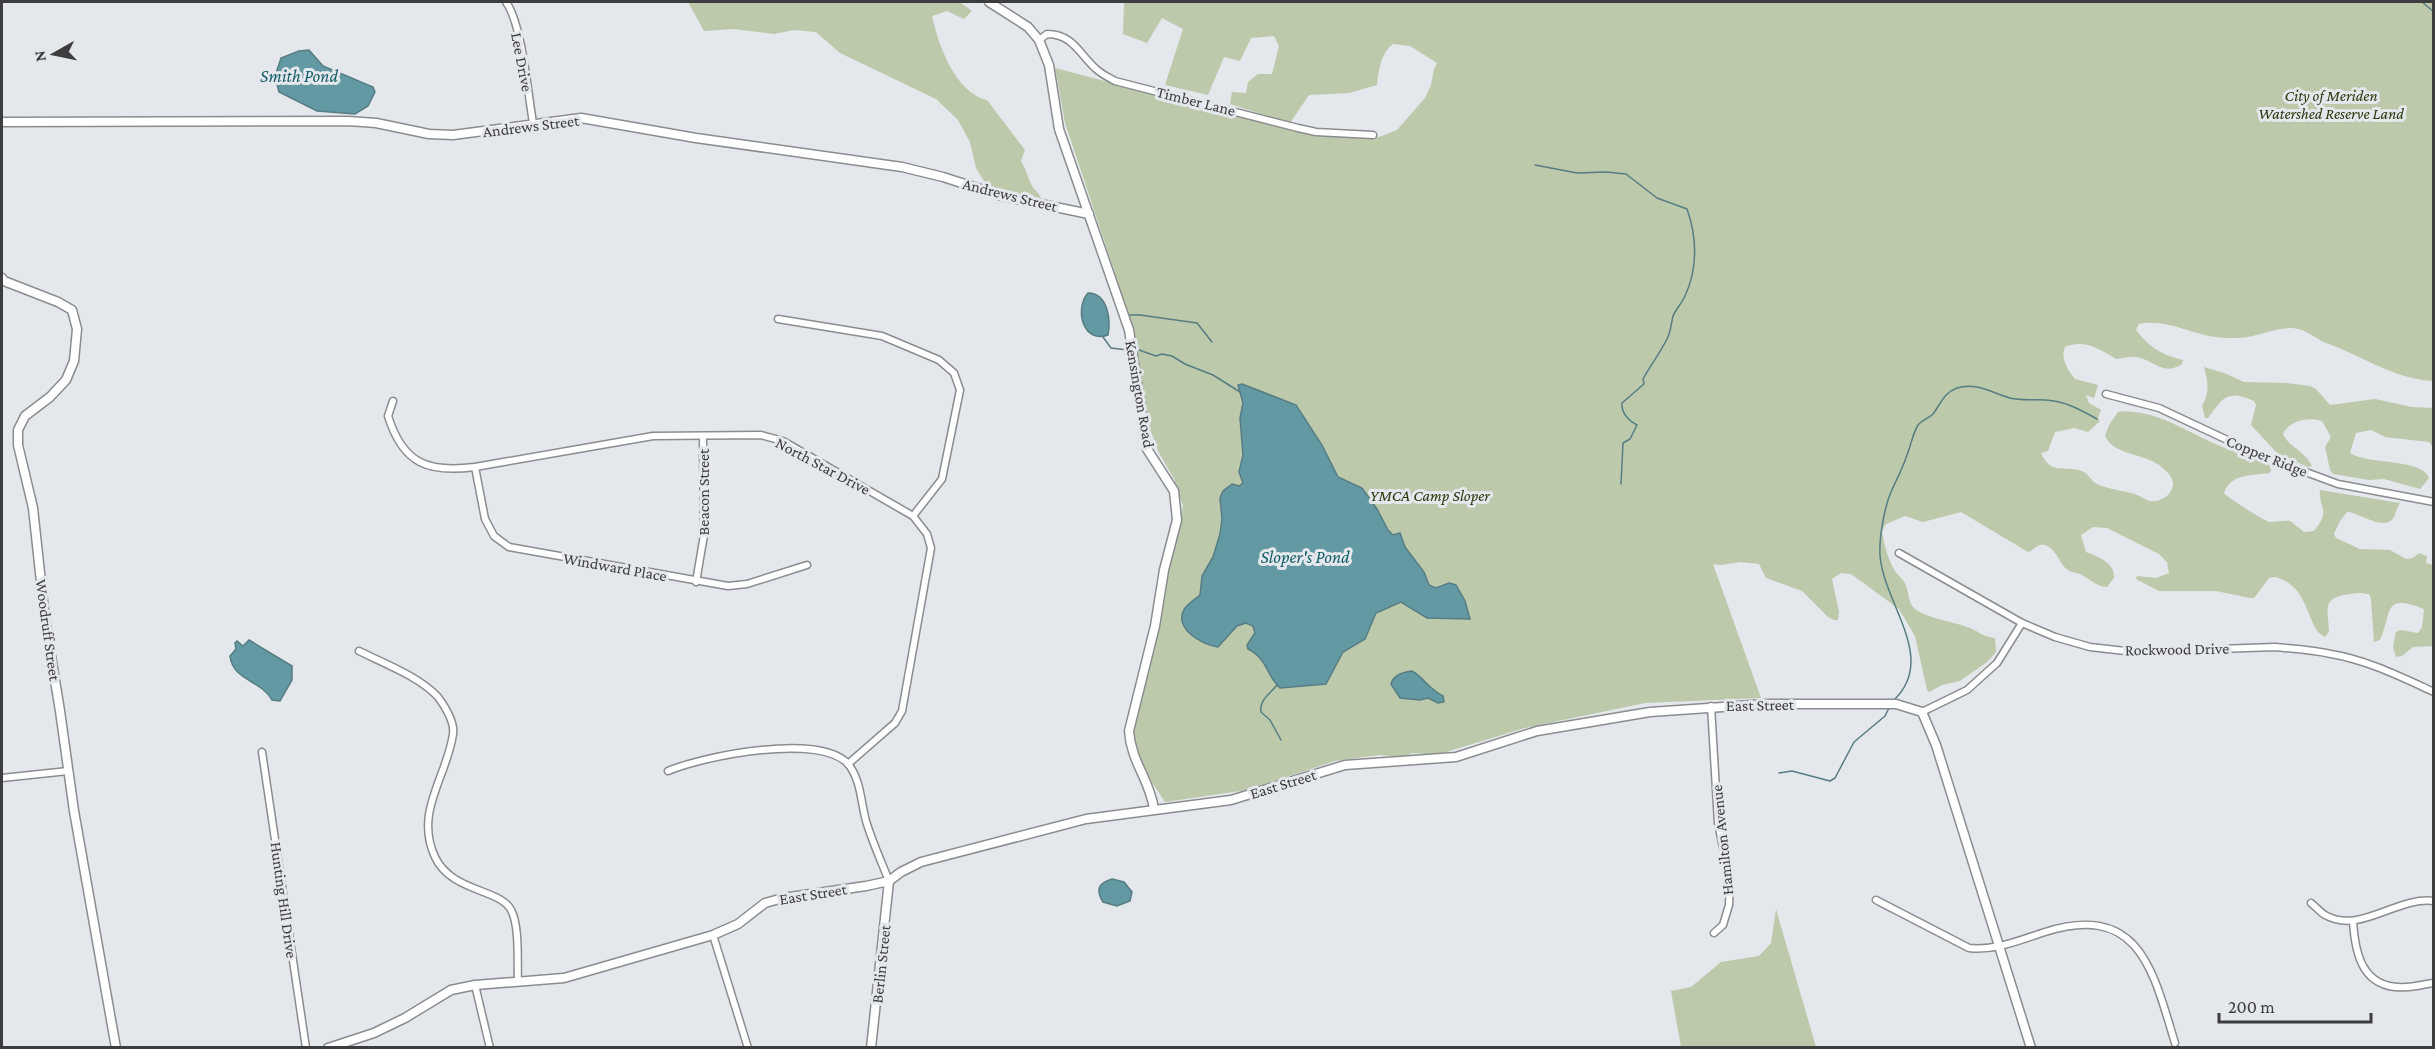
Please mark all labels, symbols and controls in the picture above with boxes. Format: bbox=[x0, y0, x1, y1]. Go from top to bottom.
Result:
north arrow bbox=[24, 24, 84, 84]
street label: Lee Drive bbox=[508, 31, 536, 93]
text: N bbox=[30, 49, 49, 63]
water label: Smith Pond bbox=[260, 66, 338, 86]
street label: Timber Lane bbox=[1155, 83, 1237, 119]
park label: City of Meriden Watershed Reserve Land bbox=[2258, 87, 2404, 122]
street label: Andrews Street bbox=[482, 112, 581, 140]
street label: Andrews Street bbox=[961, 175, 1060, 215]
street label: Kensington Road bbox=[1121, 339, 1158, 450]
street label: Copper Ridge bbox=[2224, 432, 2310, 481]
street label: North Star Drive bbox=[773, 434, 873, 498]
street label: Beacon Street bbox=[695, 448, 712, 535]
park label: YMCA Camp Sloper bbox=[1370, 487, 1490, 505]
water label: Sloper's Pond bbox=[1260, 547, 1350, 567]
street label: Windward Place bbox=[562, 550, 668, 584]
street label: Woodruff Street bbox=[32, 578, 64, 683]
street label: Rockwood Drive bbox=[2125, 640, 2229, 658]
street label: East Street bbox=[1726, 696, 1795, 714]
street label: East Street bbox=[1248, 766, 1319, 802]
street label: Hamilton Avenue bbox=[1708, 784, 1736, 896]
street label: Hunting Hill Drive bbox=[266, 841, 301, 959]
street label: East Street bbox=[778, 880, 849, 908]
street label: Berlin Street bbox=[868, 923, 894, 1004]
scale bar bbox=[2219, 986, 2370, 1024]
text: 200 m bbox=[2228, 997, 2275, 1017]

